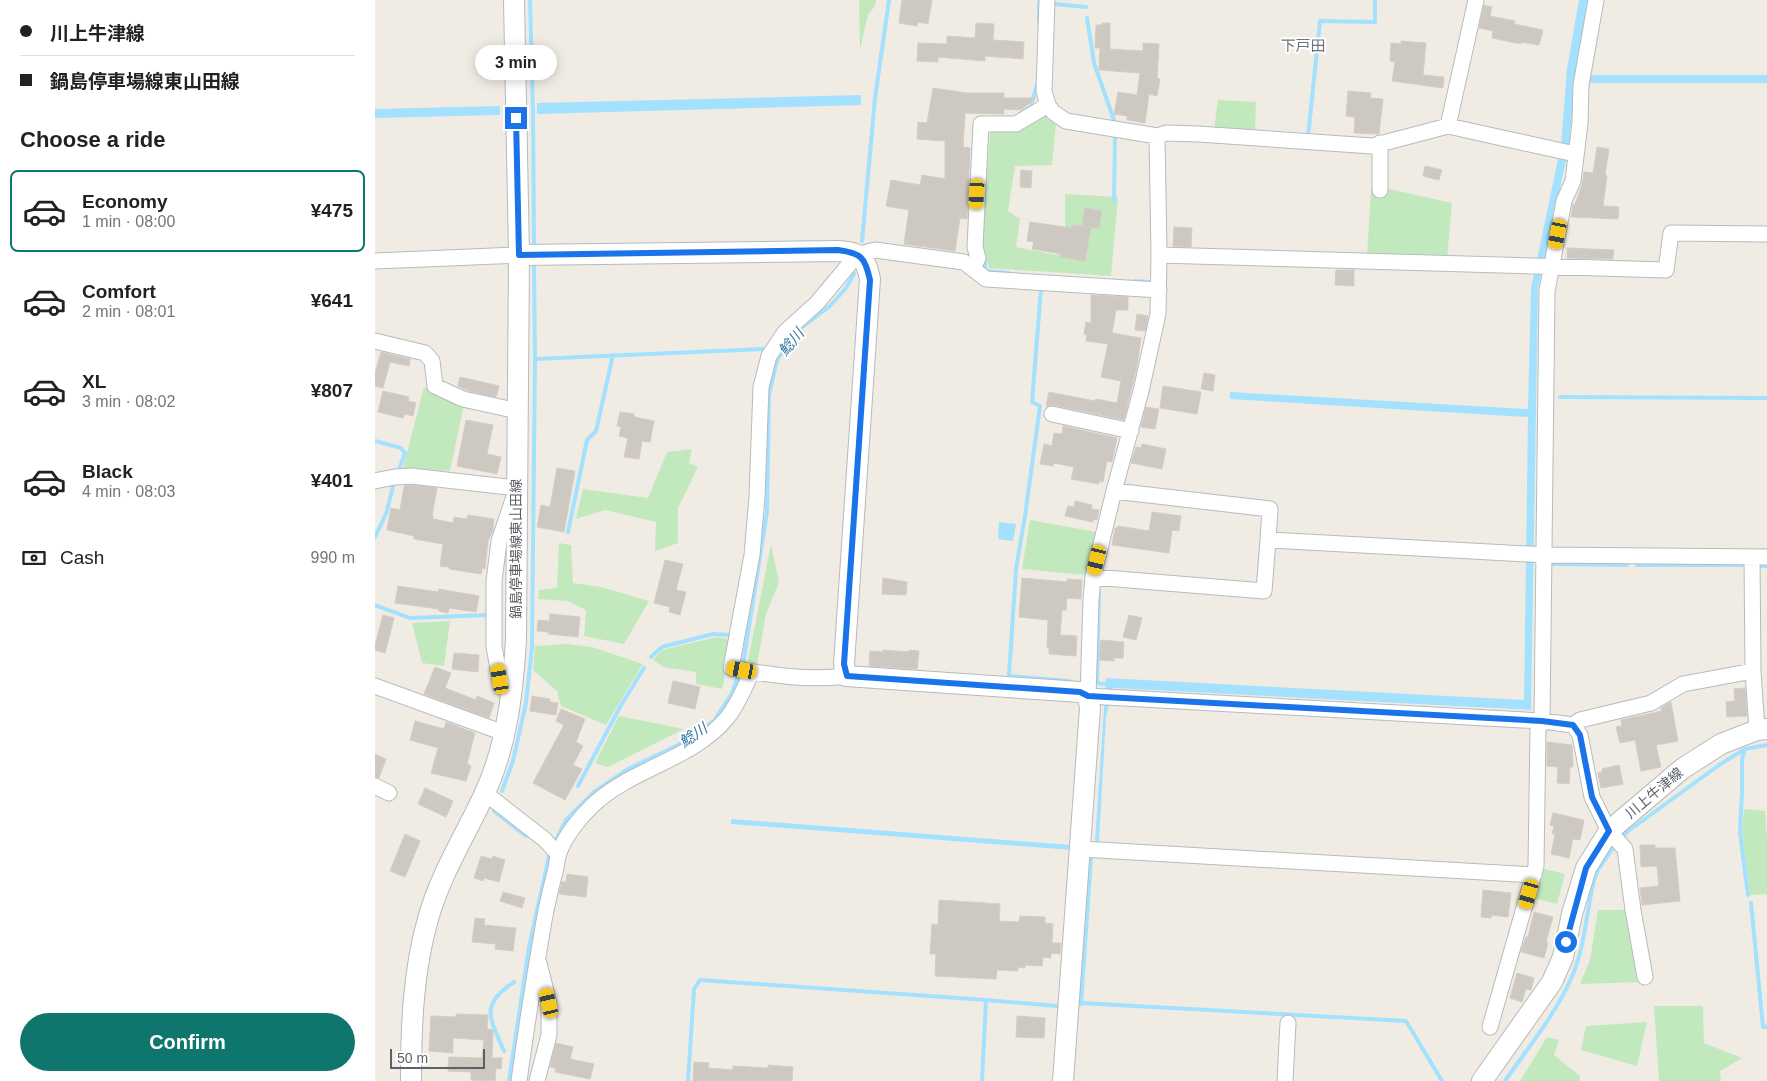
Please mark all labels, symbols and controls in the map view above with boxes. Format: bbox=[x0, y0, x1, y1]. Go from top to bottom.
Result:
text: 川上牛津線 bbox=[50, 23, 145, 44]
district label: 下戸田 bbox=[1280, 37, 1326, 54]
callout: 3 min bbox=[475, 46, 557, 80]
text: 3 min bbox=[495, 54, 537, 71]
text: 鍋島停車場線東山田線 bbox=[50, 71, 240, 92]
route end bbox=[505, 107, 527, 129]
text: Choose a ride bbox=[20, 127, 165, 152]
car bbox=[968, 179, 985, 209]
icon: car bbox=[22, 189, 67, 234]
text: Economy bbox=[82, 191, 168, 212]
text: ¥475 bbox=[311, 200, 353, 221]
text: 1 min · 08:00 bbox=[82, 213, 175, 230]
car bbox=[1547, 218, 1568, 250]
icon: car bbox=[22, 279, 67, 324]
text: Comfort bbox=[82, 281, 156, 302]
text: ¥641 bbox=[311, 290, 353, 311]
text: 2 min · 08:01 bbox=[82, 303, 175, 320]
water label: 鯰川 bbox=[775, 323, 808, 359]
icon: car bbox=[22, 369, 67, 414]
text: XL bbox=[82, 371, 106, 392]
text: ¥807 bbox=[311, 380, 353, 401]
text: 3 min · 08:02 bbox=[82, 393, 175, 410]
icon: car bbox=[22, 459, 67, 504]
text: Black bbox=[82, 461, 133, 482]
text: ¥401 bbox=[311, 470, 353, 491]
street label: 鍋島停車場線東山田線 bbox=[508, 479, 524, 619]
text: 4 min · 08:03 bbox=[82, 483, 175, 500]
icon: cash bbox=[20, 544, 48, 572]
car bbox=[1086, 544, 1107, 576]
text: Cash bbox=[60, 547, 104, 568]
text: 990 m bbox=[311, 549, 355, 566]
car bbox=[725, 660, 758, 680]
car bbox=[490, 663, 509, 695]
water label: 鯰川 bbox=[676, 718, 712, 750]
street label: 川上牛津線 bbox=[1622, 764, 1686, 822]
car bbox=[1517, 878, 1540, 910]
route start bbox=[1555, 931, 1577, 953]
car bbox=[538, 987, 559, 1019]
button: Confirm bbox=[20, 1013, 355, 1071]
scale bar bbox=[390, 1046, 485, 1069]
text: 50 m bbox=[397, 1050, 428, 1066]

